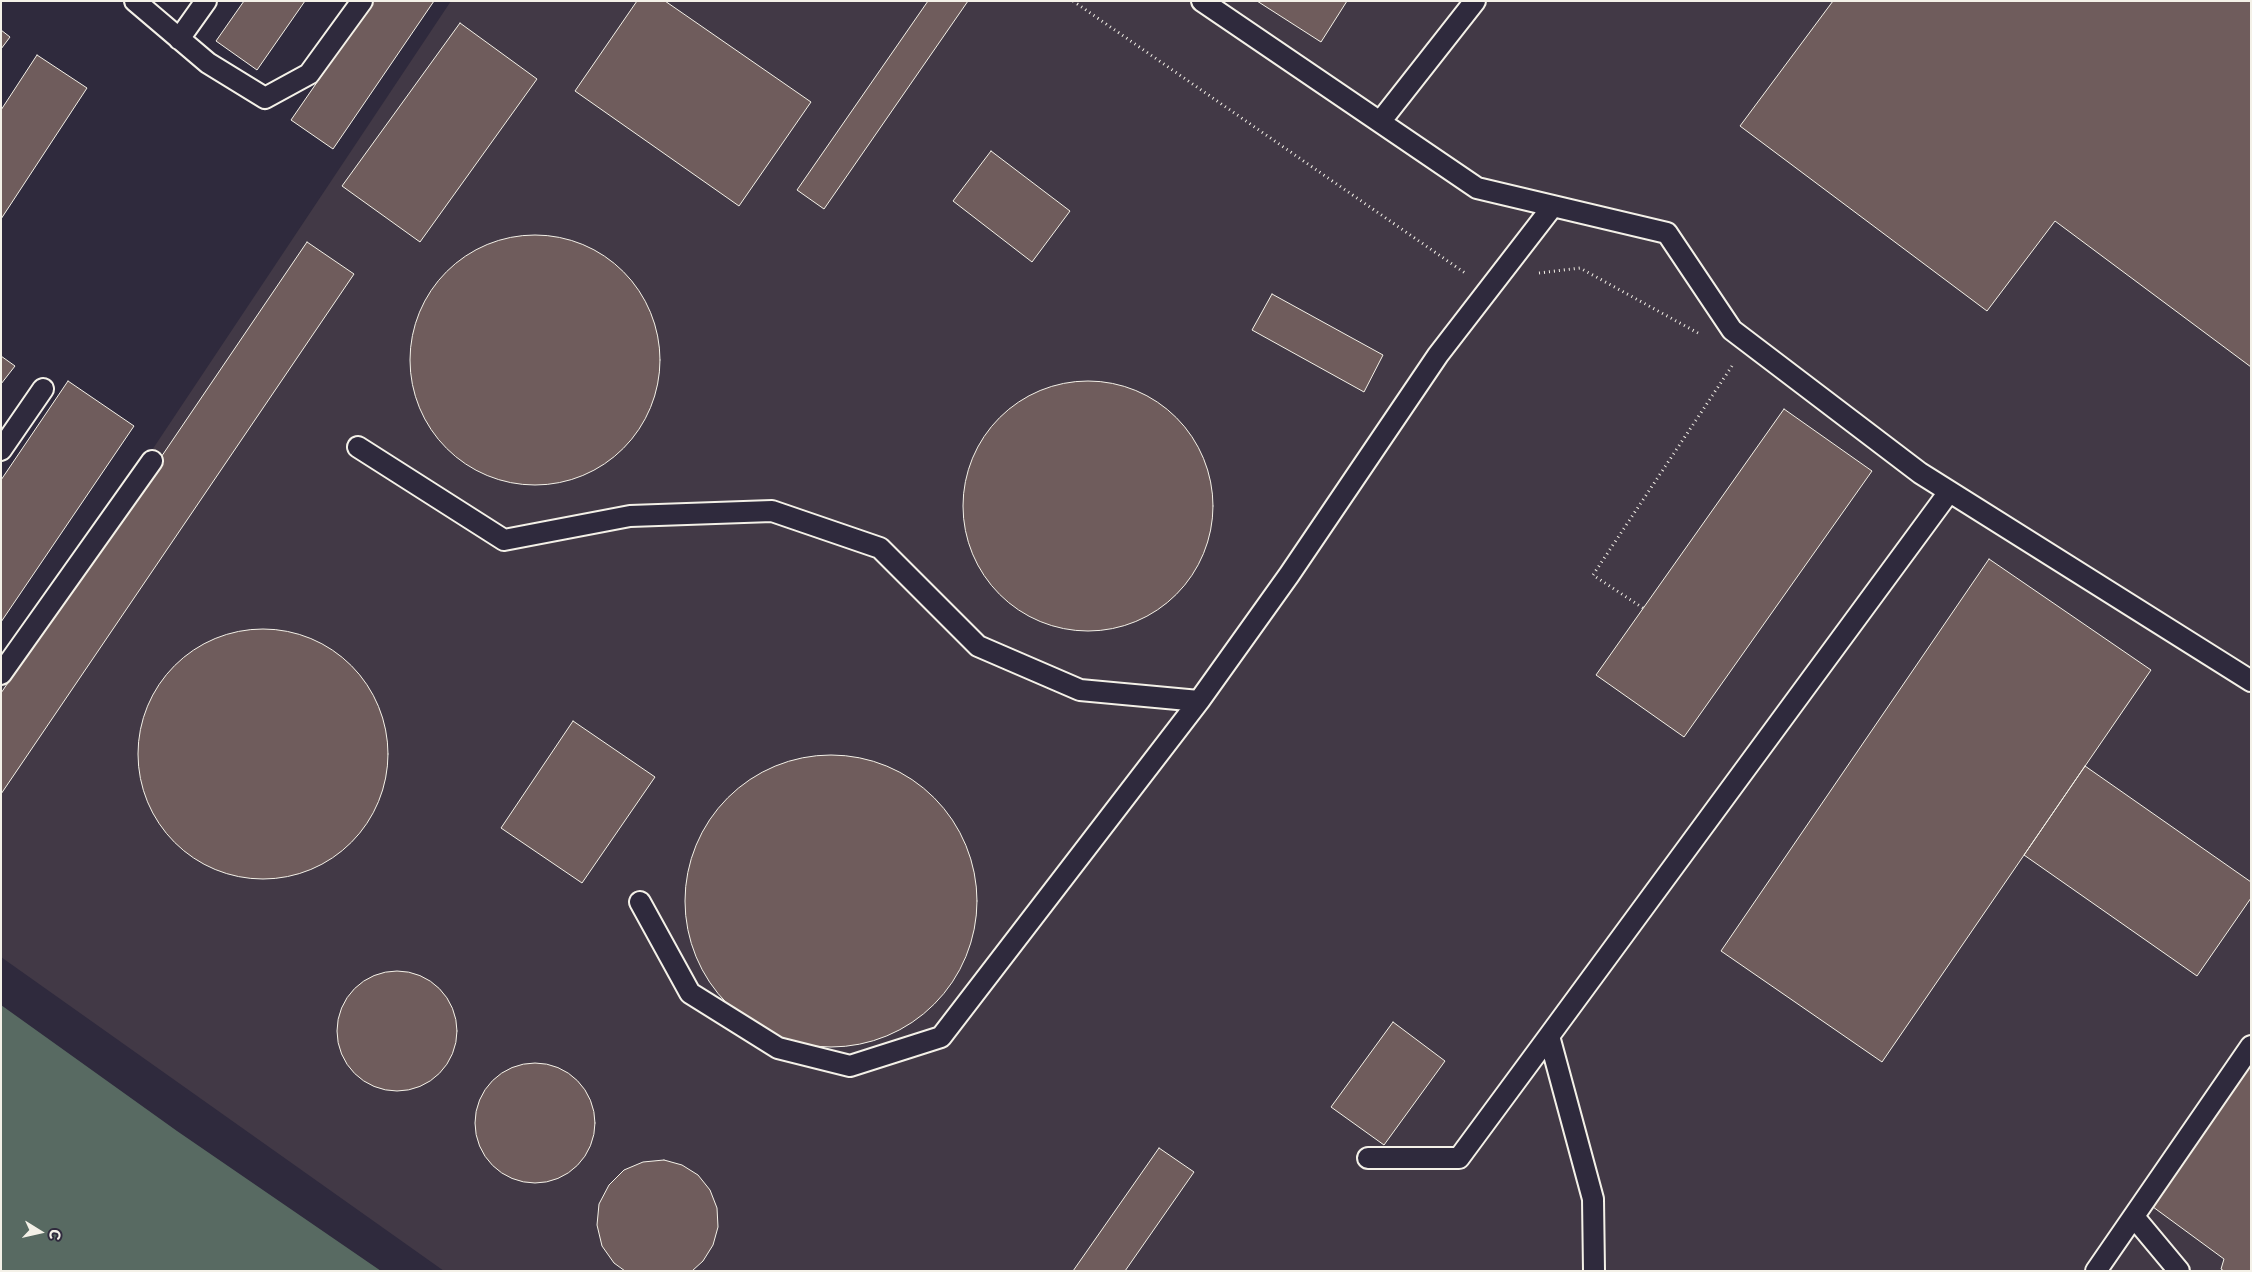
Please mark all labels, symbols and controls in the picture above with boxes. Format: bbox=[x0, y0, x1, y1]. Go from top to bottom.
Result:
north arrow bbox=[15, 1207, 65, 1257]
text: С bbox=[44, 1228, 67, 1242]

